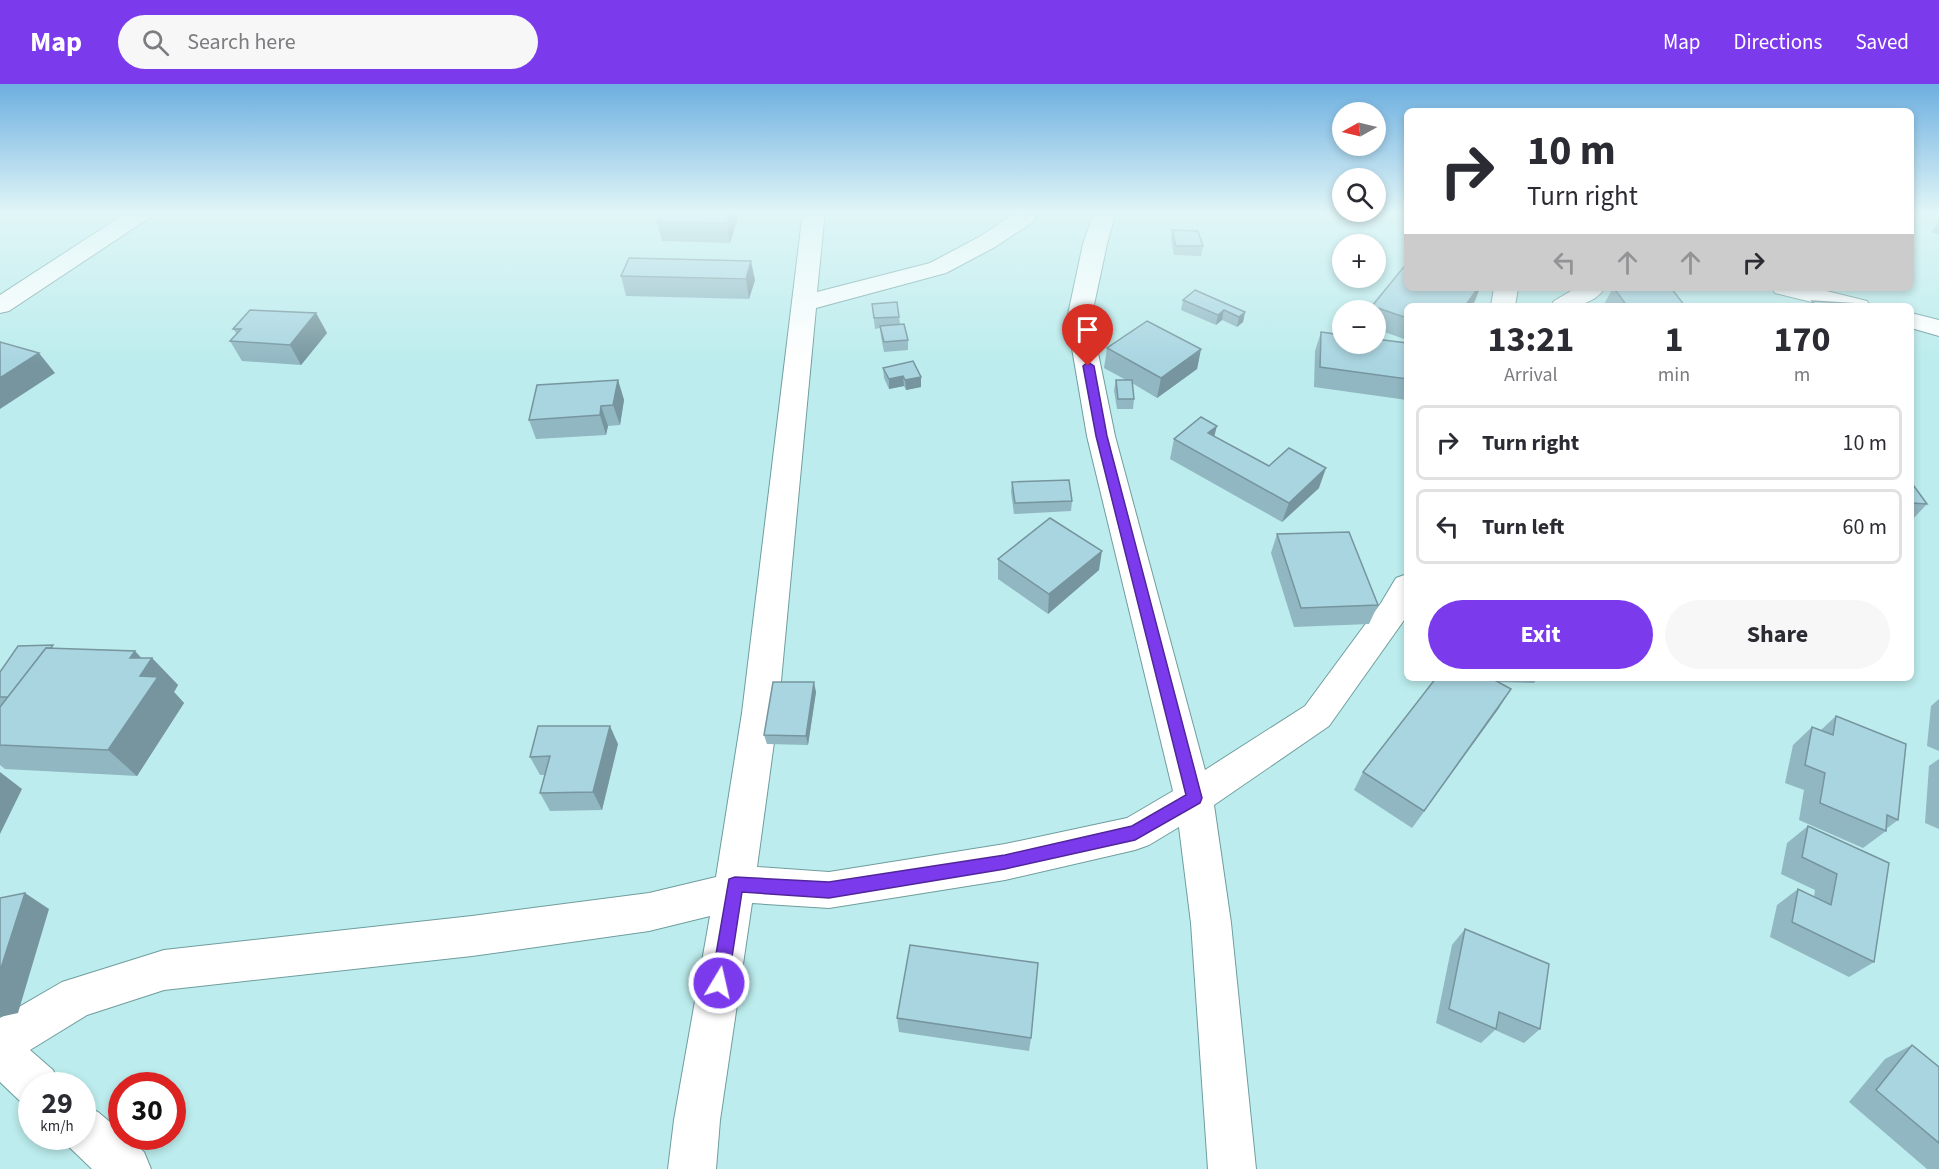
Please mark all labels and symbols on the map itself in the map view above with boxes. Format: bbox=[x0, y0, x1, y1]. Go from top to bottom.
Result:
north arrow bbox=[1332, 102, 1386, 156]
pin bbox=[1062, 304, 1113, 366]
position arrow bbox=[687, 951, 751, 1015]
speed limit sign: 30 bbox=[108, 1072, 186, 1150]

